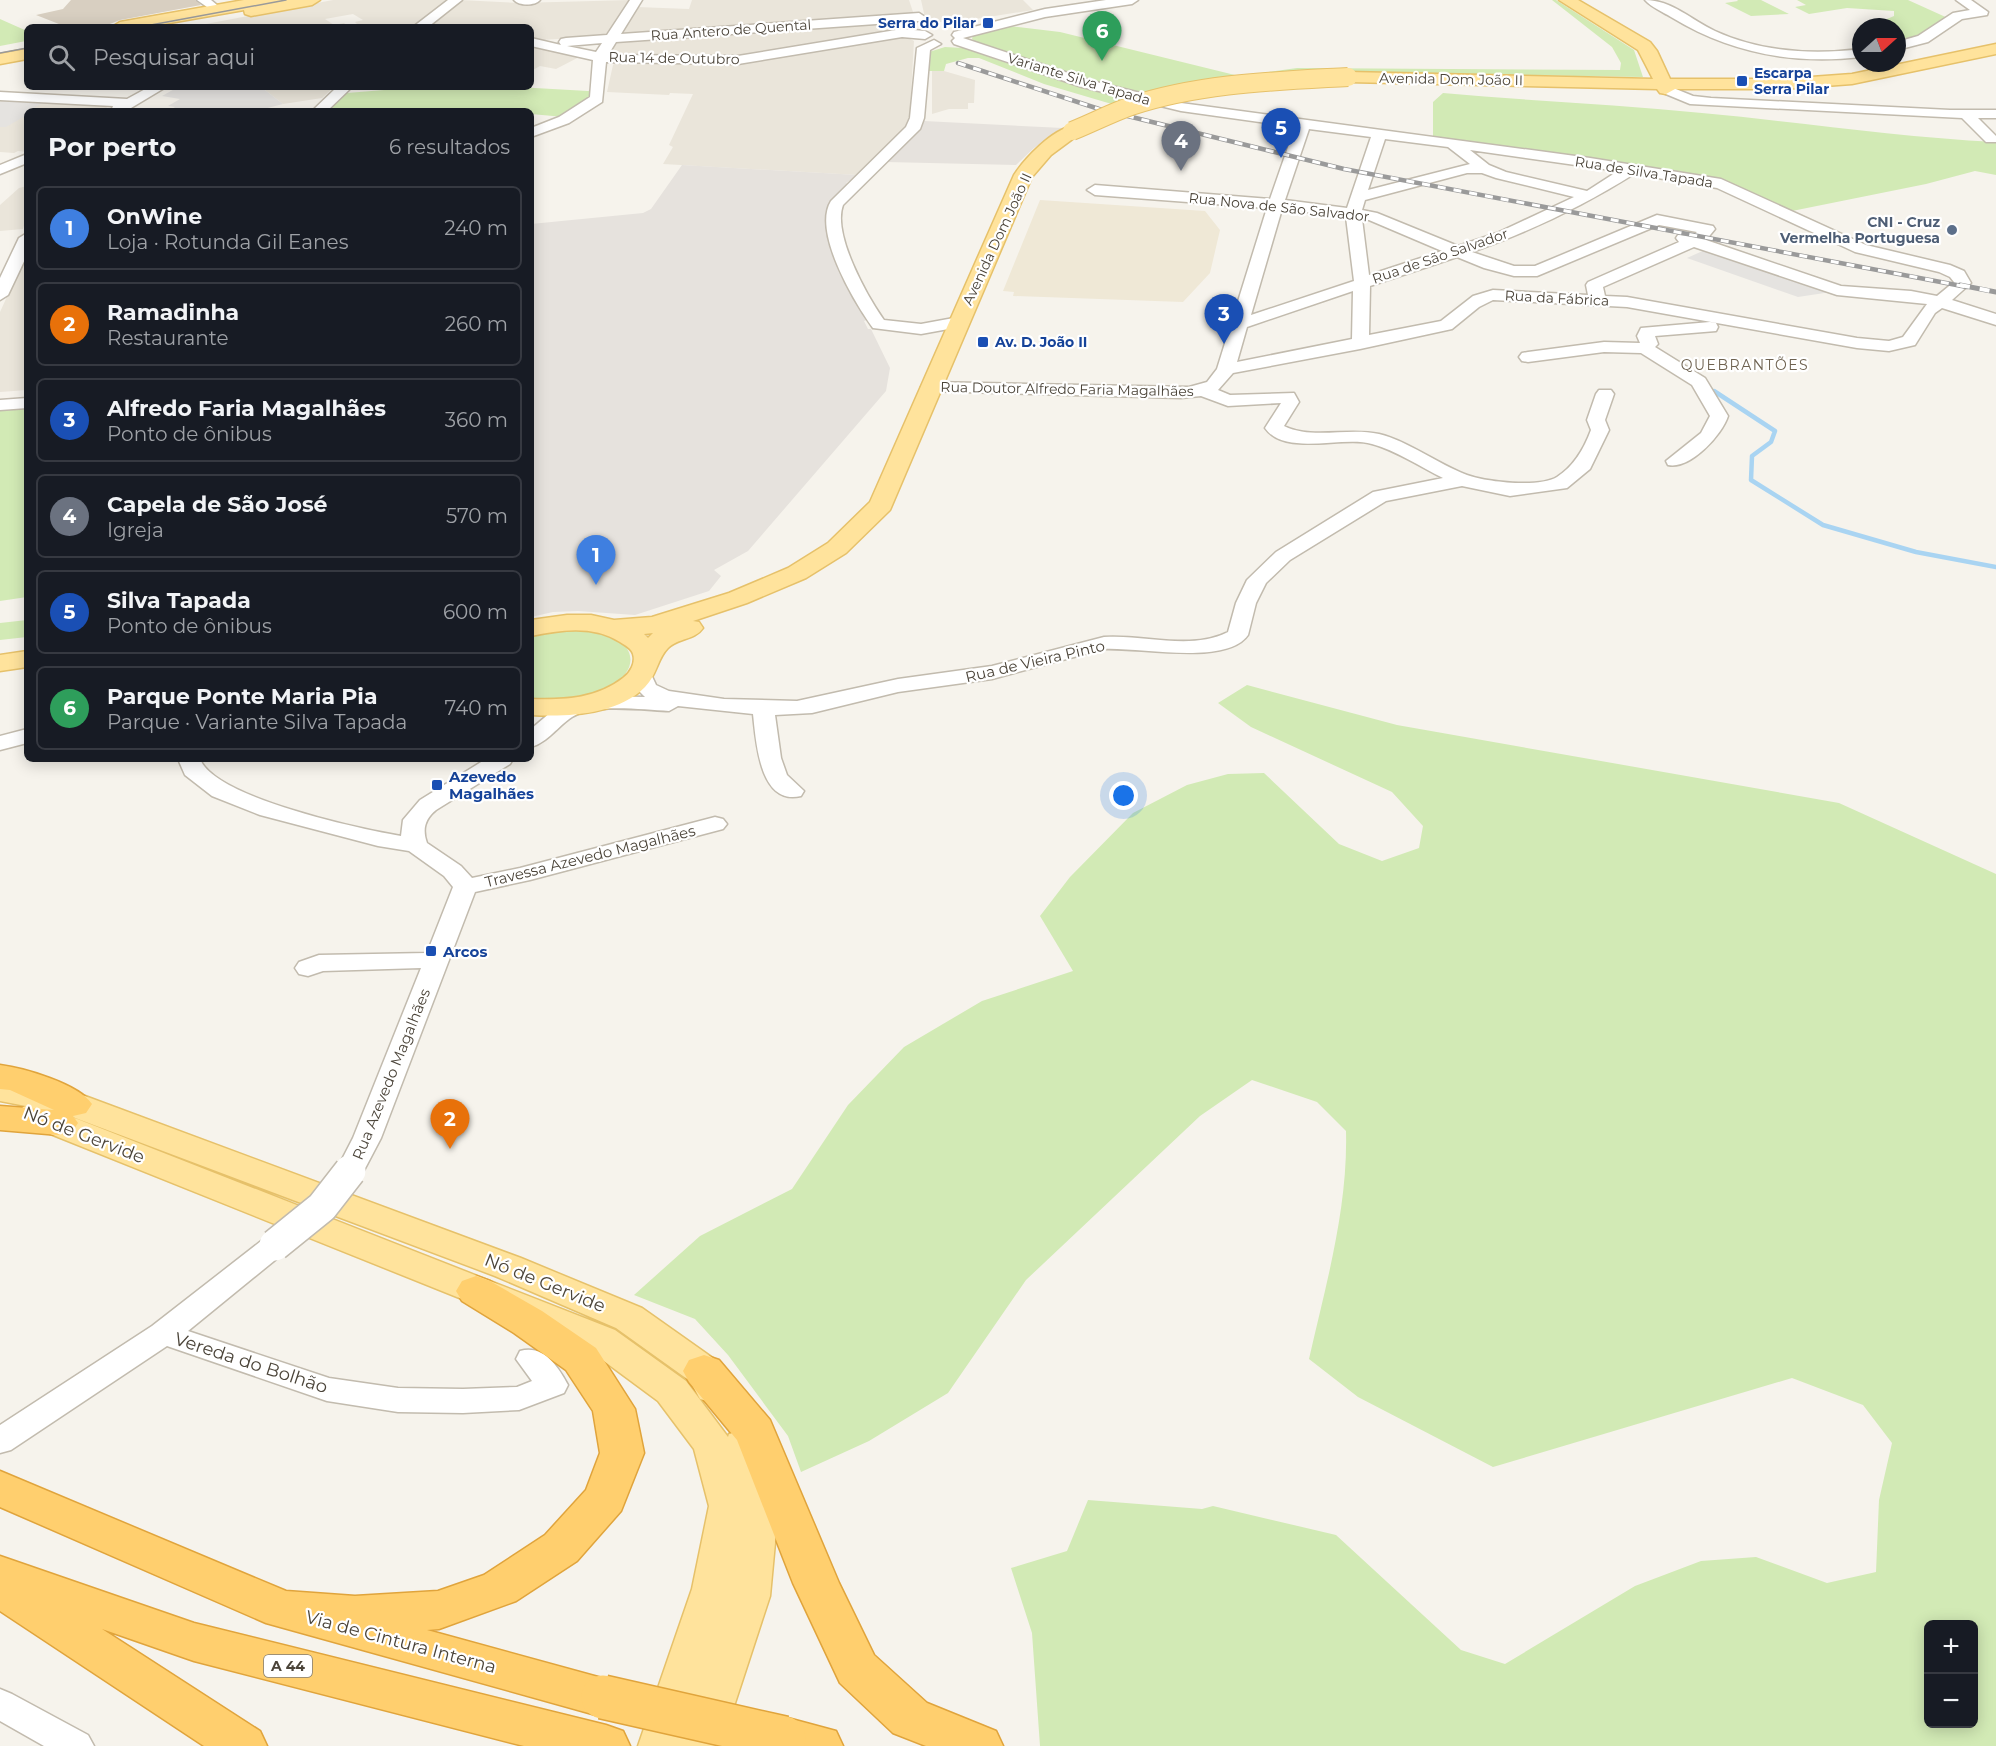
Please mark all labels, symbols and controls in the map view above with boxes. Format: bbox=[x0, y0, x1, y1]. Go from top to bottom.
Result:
pin: 6 bbox=[1082, 11, 1122, 61]
place label: Serra do Pilar bbox=[878, 14, 976, 32]
street label: Rua Antero de Quental bbox=[650, 15, 812, 45]
marker: Serra do Pilar bbox=[981, 16, 995, 30]
north arrow bbox=[1852, 18, 1906, 72]
search box bbox=[24, 24, 534, 90]
icon: search bbox=[45, 41, 78, 74]
text: Pesquisar aqui bbox=[93, 44, 255, 71]
street label: Rua 14 de Outubro bbox=[608, 48, 740, 68]
street label: Variante Silva Tapada bbox=[1005, 49, 1153, 109]
place label: Escarpa Serra Pilar bbox=[1754, 64, 1829, 98]
street label: Avenida Dom João II bbox=[1379, 69, 1523, 89]
marker: Escarpa Serra Pilar bbox=[1735, 74, 1749, 88]
pin: 5 bbox=[1262, 108, 1300, 158]
pin: 4 bbox=[1162, 122, 1200, 171]
text: Por perto bbox=[48, 131, 176, 163]
text: 6 resultados bbox=[389, 135, 510, 159]
street label: Rua de Silva Tapada bbox=[1574, 152, 1714, 192]
street label: Avenida Dom João II bbox=[958, 170, 1036, 308]
street label: Rua Nova de São Salvador bbox=[1188, 189, 1371, 225]
text: OnWine bbox=[107, 203, 202, 230]
place label: CNI - Cruz Vermelha Portuguesa bbox=[1779, 213, 1940, 247]
text: 1 bbox=[66, 216, 73, 240]
text: 240 m bbox=[444, 216, 508, 240]
marker: CNI - Cruz Vermelha Portuguesa bbox=[1945, 223, 1959, 237]
street label: Rua de São Salvador bbox=[1370, 224, 1511, 288]
text: Loja · Rotunda Gil Eanes bbox=[107, 230, 348, 254]
street label: Rua da Fábrica bbox=[1504, 286, 1610, 310]
pin: 3 bbox=[1204, 294, 1244, 344]
text: Ramadinha bbox=[107, 299, 239, 326]
text: 2 bbox=[64, 312, 75, 336]
text: 260 m bbox=[445, 312, 508, 336]
text: Restaurante bbox=[107, 326, 229, 350]
place label: Av. D. João II bbox=[994, 333, 1087, 351]
marker: Av. D. João II bbox=[976, 335, 990, 349]
district label: QUEBRANTÕES bbox=[1681, 356, 1809, 374]
street label: Rua Doutor Alfredo Faria Magalhães bbox=[940, 378, 1194, 400]
text: Alfredo Faria Magalhães bbox=[107, 395, 386, 422]
text: 3 bbox=[64, 408, 75, 432]
text: 360 m bbox=[445, 408, 508, 432]
text: Ponto de ônibus bbox=[107, 422, 272, 446]
text: Capela de São José bbox=[107, 491, 327, 518]
text: 4 bbox=[63, 504, 76, 528]
text: 570 m bbox=[446, 504, 508, 528]
text: Igreja bbox=[107, 518, 164, 542]
pin: 1 bbox=[576, 536, 616, 585]
text: Silva Tapada bbox=[107, 587, 251, 614]
text: 5 bbox=[64, 600, 75, 624]
text: 600 m bbox=[443, 600, 508, 624]
text: Ponto de ônibus bbox=[107, 614, 272, 638]
street label: Rua de Vieira Pinto bbox=[963, 636, 1107, 686]
text: Parque Ponte Maria Pia bbox=[107, 683, 378, 710]
text: 6 bbox=[63, 696, 76, 720]
text: 740 m bbox=[445, 696, 508, 720]
text: Parque · Variante Silva Tapada bbox=[107, 710, 407, 734]
place label: Azevedo Magalhães bbox=[448, 767, 534, 803]
marker: Azevedo Magalhães bbox=[430, 778, 444, 792]
your location bbox=[1109, 781, 1138, 810]
street label: Travessa Azevedo Magalhães bbox=[483, 821, 697, 891]
place label: Arcos bbox=[442, 942, 487, 961]
marker: Arcos bbox=[424, 944, 438, 958]
street label: Rua Azevedo Magalhães bbox=[348, 986, 434, 1162]
pin: 2 bbox=[430, 1100, 470, 1149]
street label: Nó de Gervide bbox=[20, 1102, 148, 1168]
street label: Nó de Gervide bbox=[481, 1249, 609, 1317]
street label: Vereda do Bolhão bbox=[172, 1328, 330, 1398]
street label: Via de Cintura Interna bbox=[303, 1606, 499, 1678]
map controls bbox=[1924, 1620, 1978, 1728]
button: + bbox=[1924, 1620, 1978, 1674]
road number: A 44 bbox=[264, 1655, 312, 1677]
button: − bbox=[1924, 1674, 1978, 1728]

